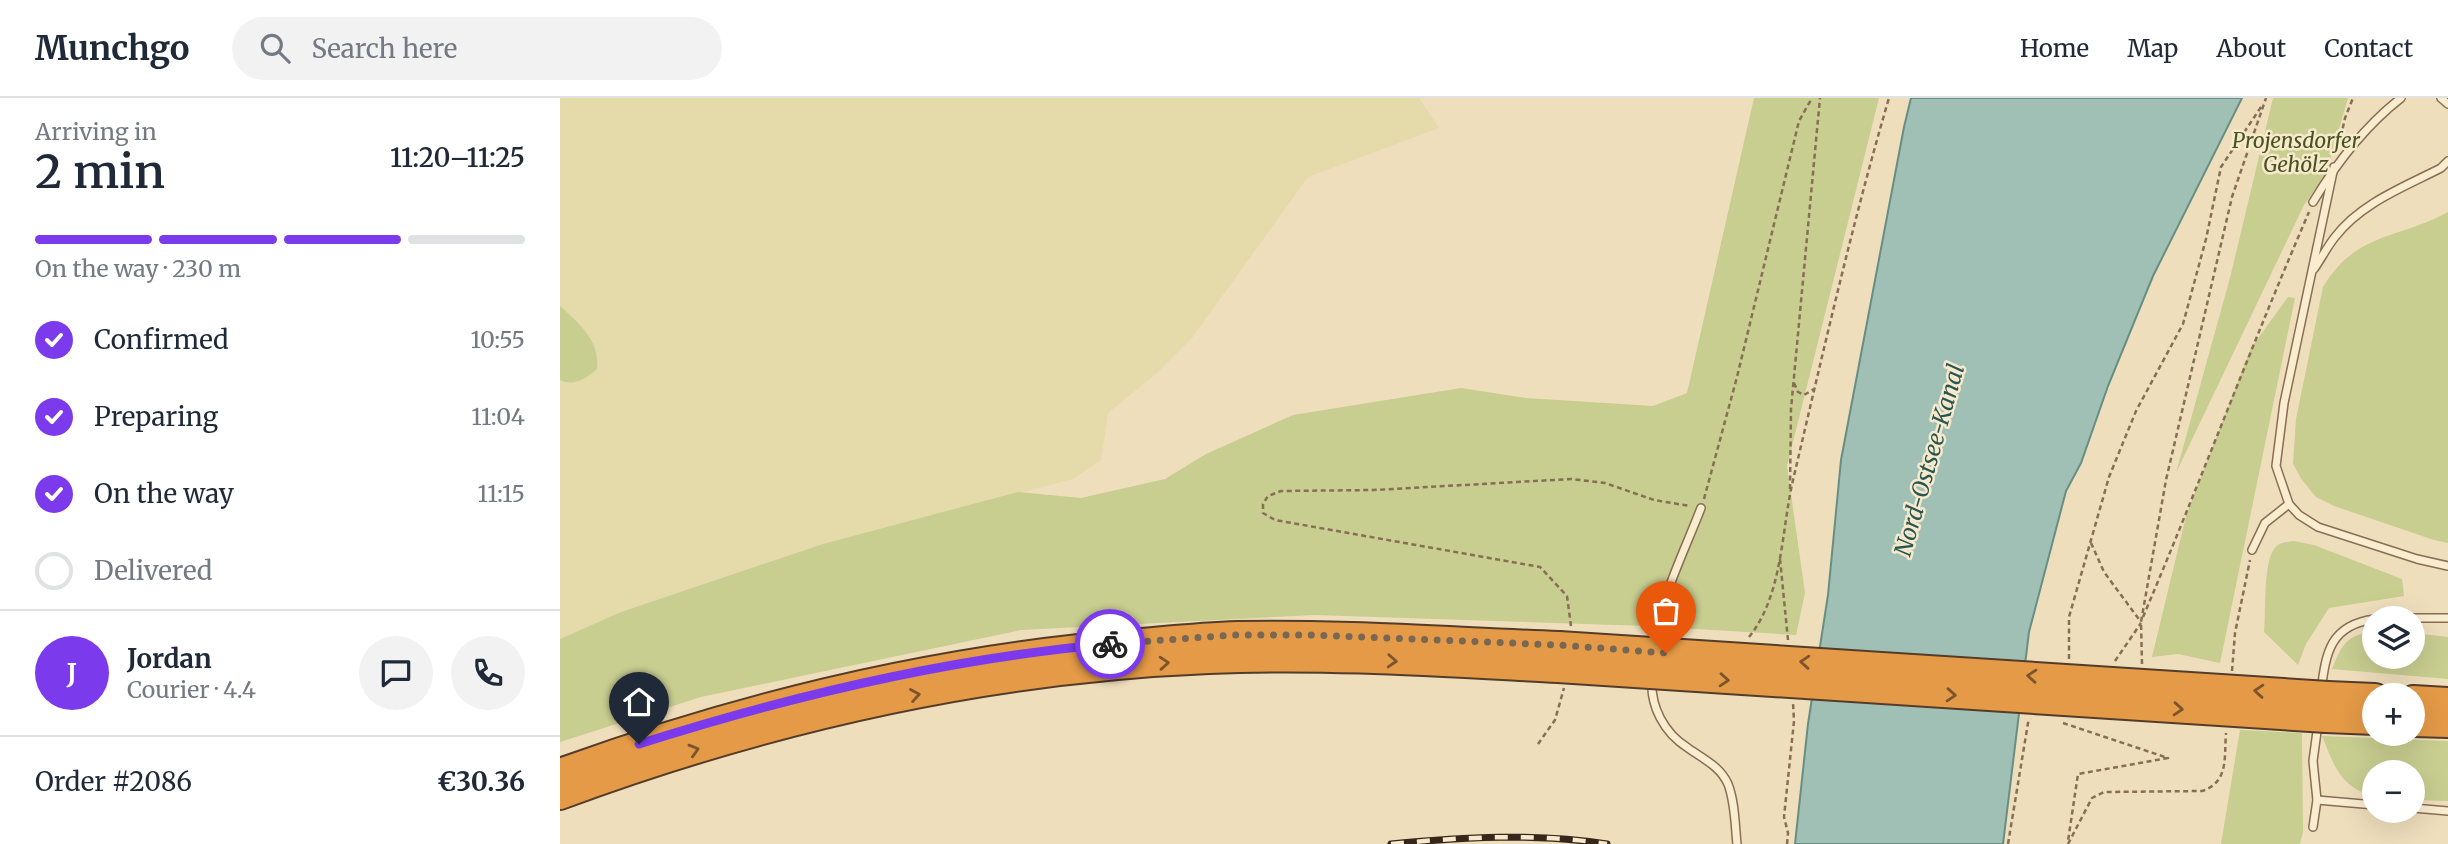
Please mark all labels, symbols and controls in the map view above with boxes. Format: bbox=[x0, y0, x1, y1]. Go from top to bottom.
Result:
search box bbox=[232, 17, 722, 80]
text: Munchgo bbox=[35, 28, 190, 69]
icon: search bbox=[256, 29, 294, 67]
text: Search here bbox=[312, 32, 457, 65]
text: Home bbox=[2020, 33, 2089, 64]
text: Map bbox=[2127, 33, 2178, 64]
text: About bbox=[2216, 33, 2286, 64]
text: Contact bbox=[2324, 33, 2413, 64]
text: Arriving in bbox=[35, 117, 157, 146]
park label: Projensdorfer Gehölz bbox=[2232, 127, 2360, 178]
text: 11:20–11:25 bbox=[390, 141, 525, 174]
text: 2 min bbox=[35, 143, 165, 201]
text: On the way · 230 m bbox=[35, 254, 241, 283]
icon: check bbox=[35, 321, 73, 359]
text: Confirmed bbox=[94, 323, 229, 356]
text: 10:55 bbox=[471, 325, 525, 354]
water label: Nord-Ostsee-Kanal bbox=[1888, 360, 1970, 560]
icon: check bbox=[35, 398, 73, 436]
text: Preparing bbox=[94, 400, 218, 433]
text: 11:04 bbox=[471, 402, 525, 431]
icon: check bbox=[35, 475, 73, 513]
text: On the way bbox=[94, 477, 234, 510]
text: 11:15 bbox=[478, 479, 525, 508]
text: Delivered bbox=[94, 554, 213, 587]
pin bbox=[1636, 581, 1696, 653]
icon: bag bbox=[1647, 592, 1685, 630]
map controls bbox=[2362, 606, 2425, 823]
button: layers bbox=[2362, 606, 2425, 669]
courier bbox=[1075, 609, 1145, 679]
icon: bike bbox=[1091, 625, 1129, 663]
button: chat bbox=[359, 636, 433, 710]
button: phone bbox=[451, 636, 525, 710]
text: Jordan bbox=[127, 642, 212, 675]
one-way arrow bbox=[1386, 654, 1397, 669]
one-way arrow bbox=[1800, 654, 1811, 669]
one-way arrow bbox=[1159, 655, 1170, 670]
text: J bbox=[67, 657, 77, 690]
one-way arrow bbox=[2027, 669, 2038, 684]
pin bbox=[609, 672, 669, 744]
one-way arrow bbox=[1718, 672, 1729, 687]
text: Courier · 4.4 bbox=[127, 675, 256, 704]
icon: home bbox=[620, 683, 658, 721]
one-way arrow bbox=[2254, 683, 2265, 698]
button: + bbox=[2362, 683, 2425, 746]
one-way arrow bbox=[1945, 687, 1956, 702]
one-way arrow bbox=[909, 688, 920, 703]
one-way arrow bbox=[2172, 701, 2183, 716]
one-way arrow bbox=[687, 744, 700, 758]
button: − bbox=[2362, 760, 2425, 823]
text: Order #2086 bbox=[35, 765, 192, 798]
text: €30.36 bbox=[437, 765, 525, 798]

